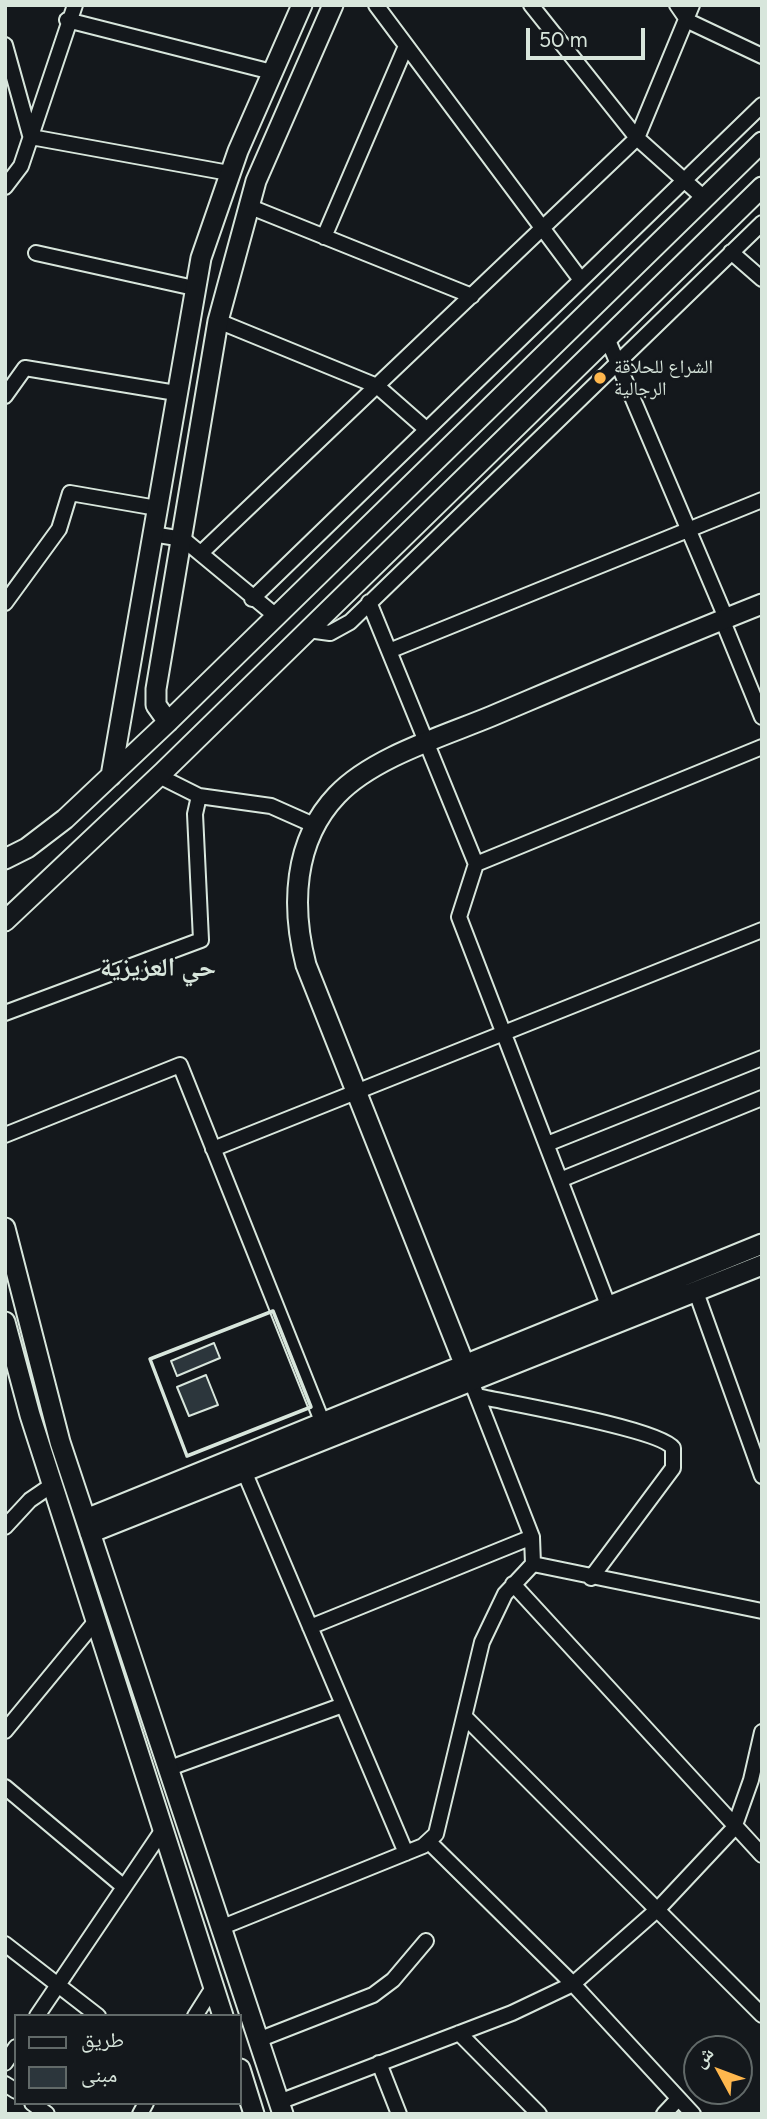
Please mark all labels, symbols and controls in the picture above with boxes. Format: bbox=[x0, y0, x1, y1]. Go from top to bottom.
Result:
scale bar bbox=[529, 14, 648, 58]
text: 50 m bbox=[539, 27, 588, 52]
place label: الشراع للحلاقة الرجالية bbox=[614, 356, 713, 400]
marker: الشراع للحلاقة الرجالية bbox=[592, 370, 608, 386]
district label: حي العزيزية bbox=[100, 952, 216, 984]
legend bbox=[14, 2014, 242, 2105]
text: طريق bbox=[81, 2027, 124, 2052]
north arrow bbox=[683, 2035, 753, 2105]
text: ش bbox=[688, 2042, 719, 2072]
text: مبنى bbox=[81, 2062, 117, 2087]

